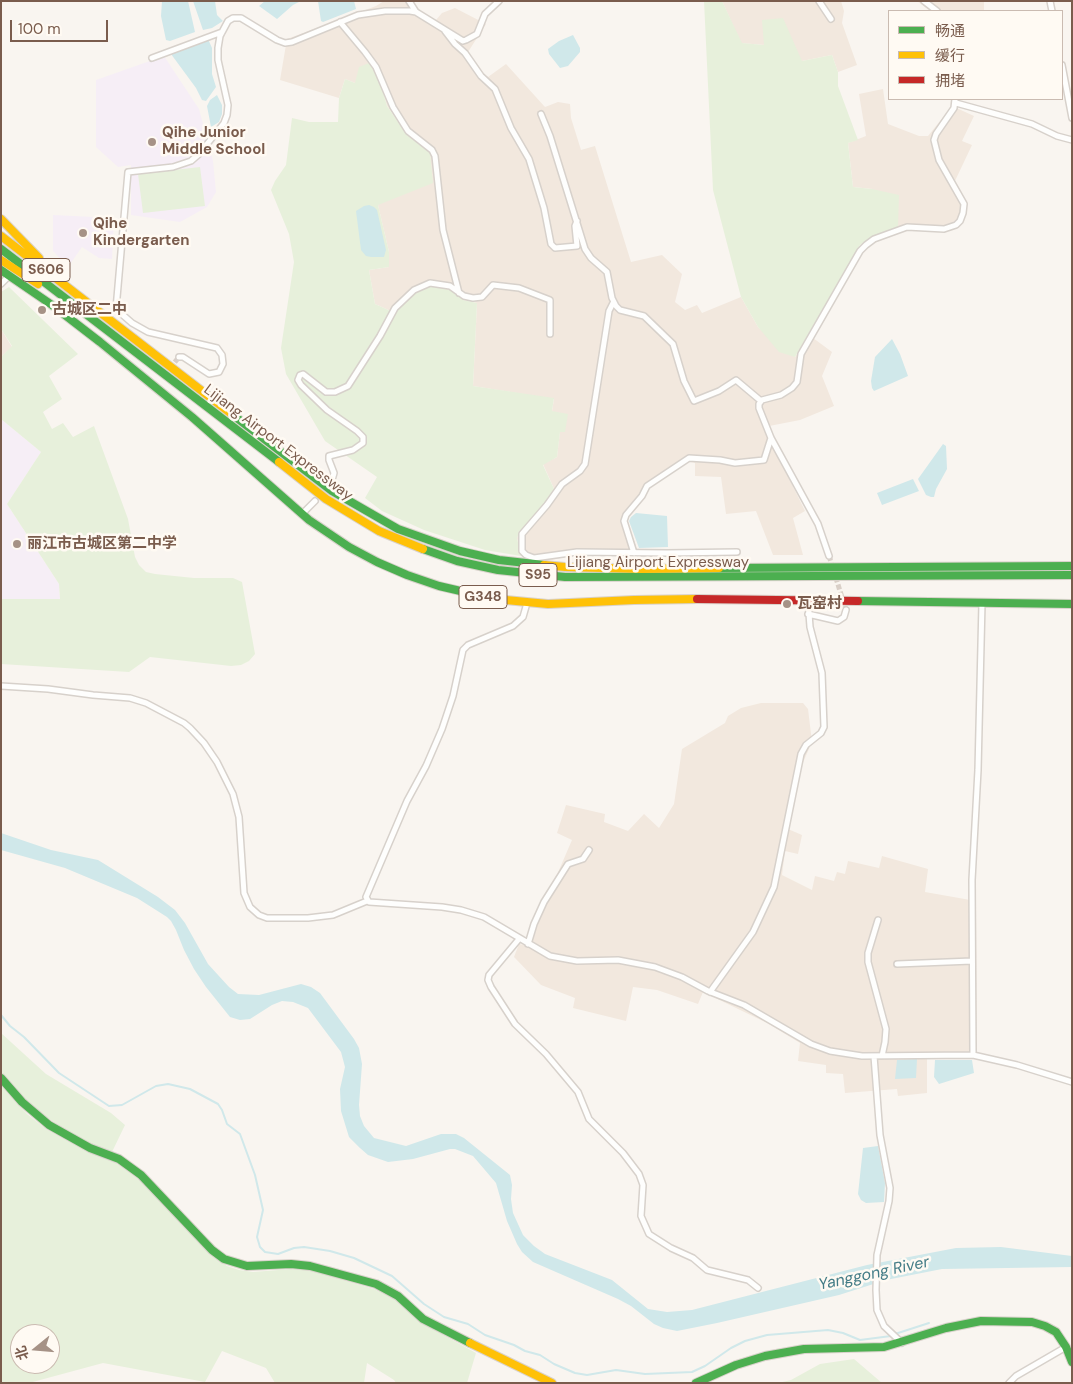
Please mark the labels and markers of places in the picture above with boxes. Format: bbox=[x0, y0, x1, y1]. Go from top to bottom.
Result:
place label: Qihe Junior Middle School bbox=[162, 124, 265, 159]
marker: Qihe Junior Middle School bbox=[146, 136, 158, 148]
place label: Qihe Kindergarten bbox=[93, 215, 189, 250]
marker: Qihe Kindergarten bbox=[77, 227, 89, 239]
place label: 古城区二中 bbox=[52, 301, 127, 319]
marker: 古城区二中 bbox=[36, 304, 48, 316]
place label: 丽江市古城区第二中学 bbox=[27, 535, 177, 553]
marker: 丽江市古城区第二中学 bbox=[11, 538, 23, 550]
place label: 瓦窑村 bbox=[797, 595, 842, 613]
marker: 瓦窑村 bbox=[781, 598, 793, 610]

